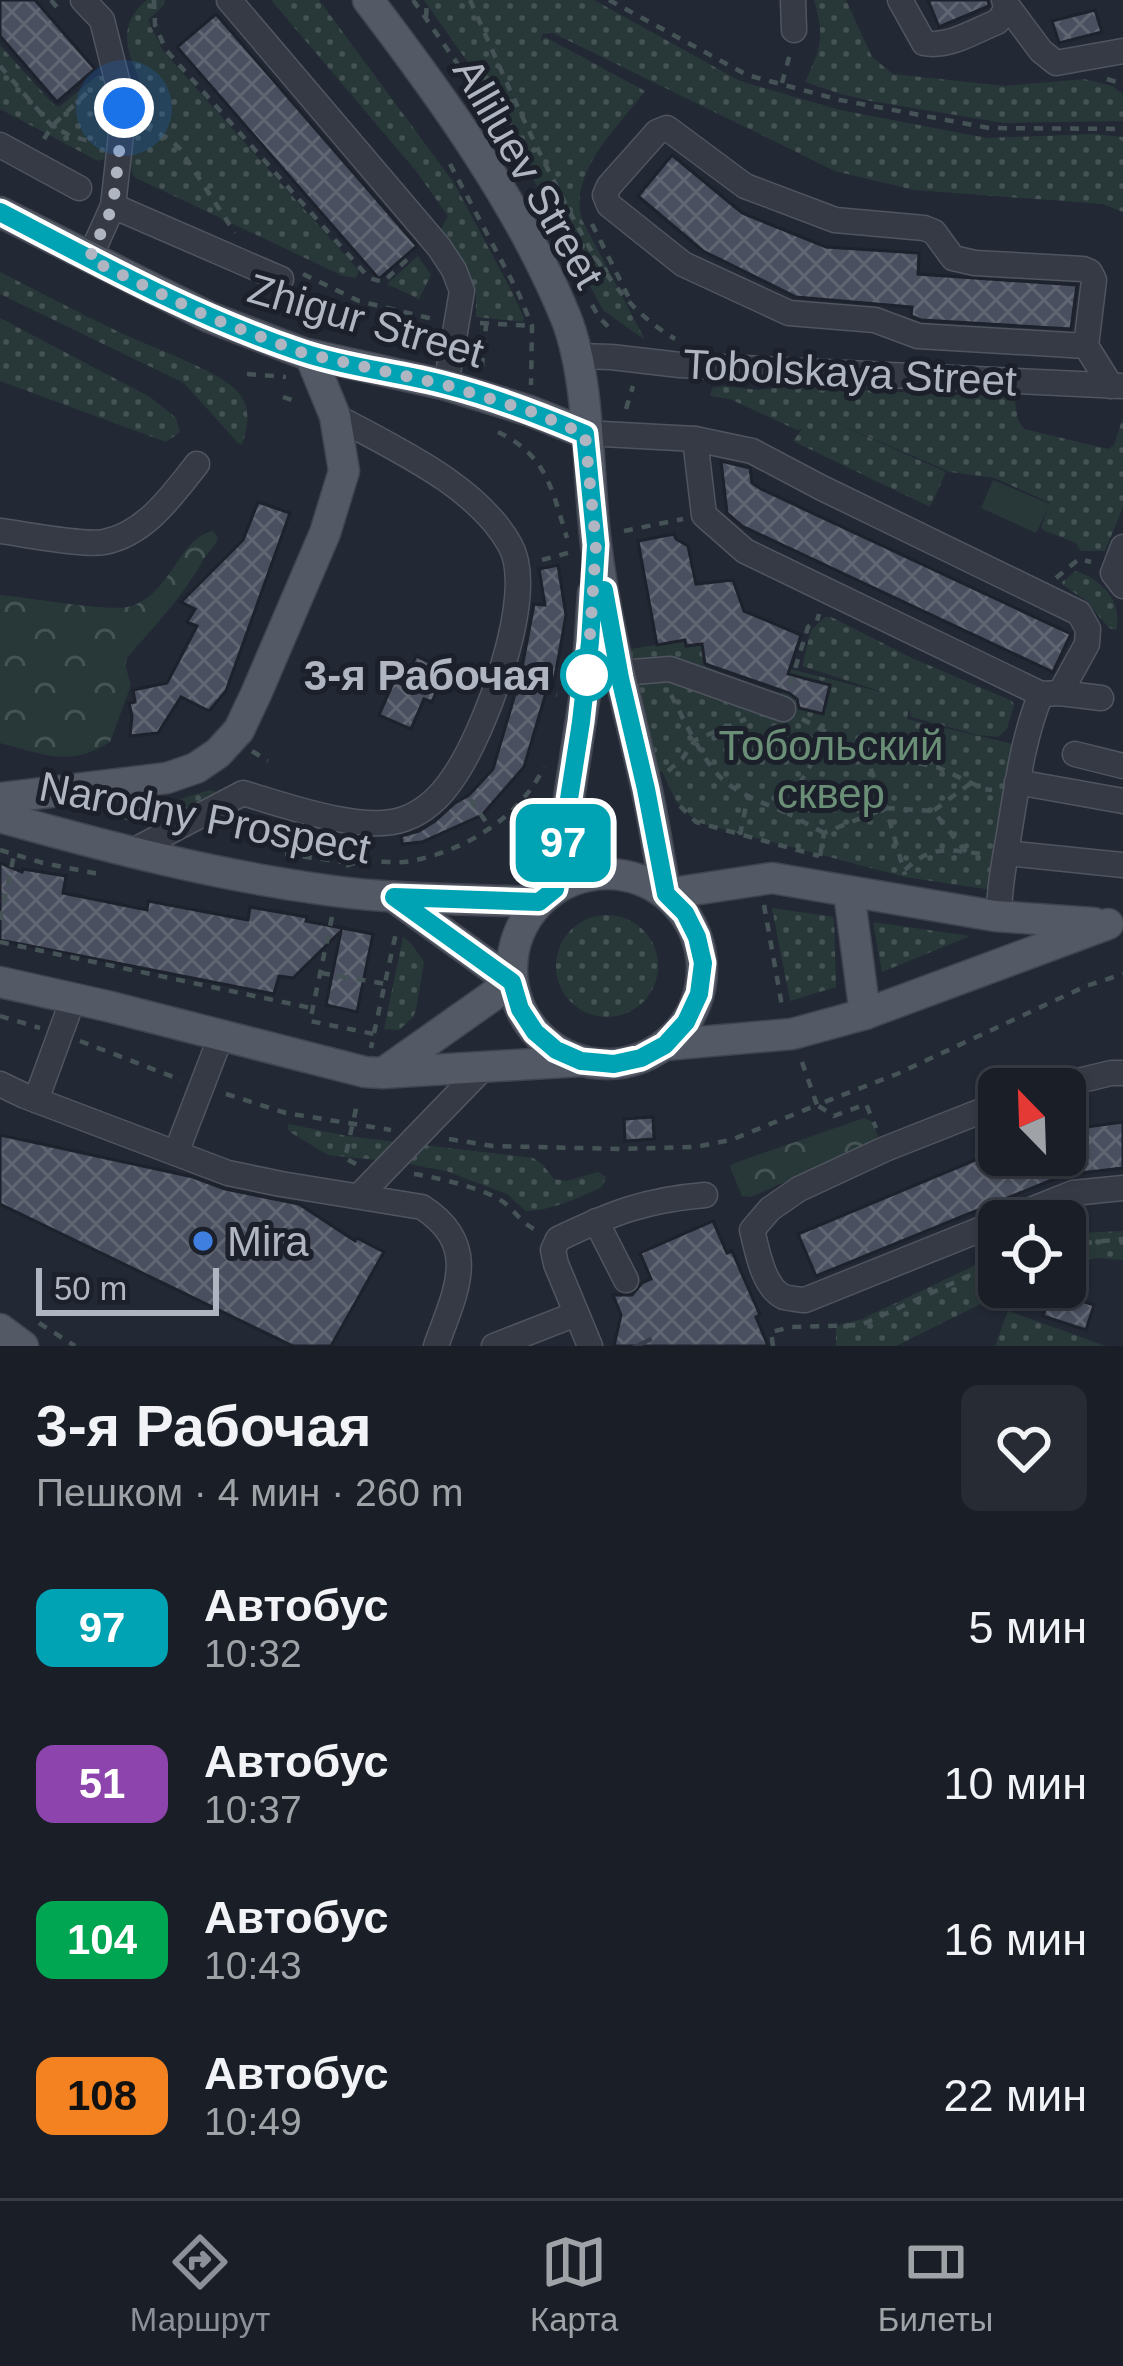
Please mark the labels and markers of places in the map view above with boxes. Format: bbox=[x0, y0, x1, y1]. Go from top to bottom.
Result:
marker: 3-я Рабочая bbox=[562, 650, 612, 700]
place label: 3-я Рабочая bbox=[304, 652, 551, 699]
place label: Mira bbox=[227, 1218, 309, 1265]
marker: Mira bbox=[190, 1228, 216, 1254]

